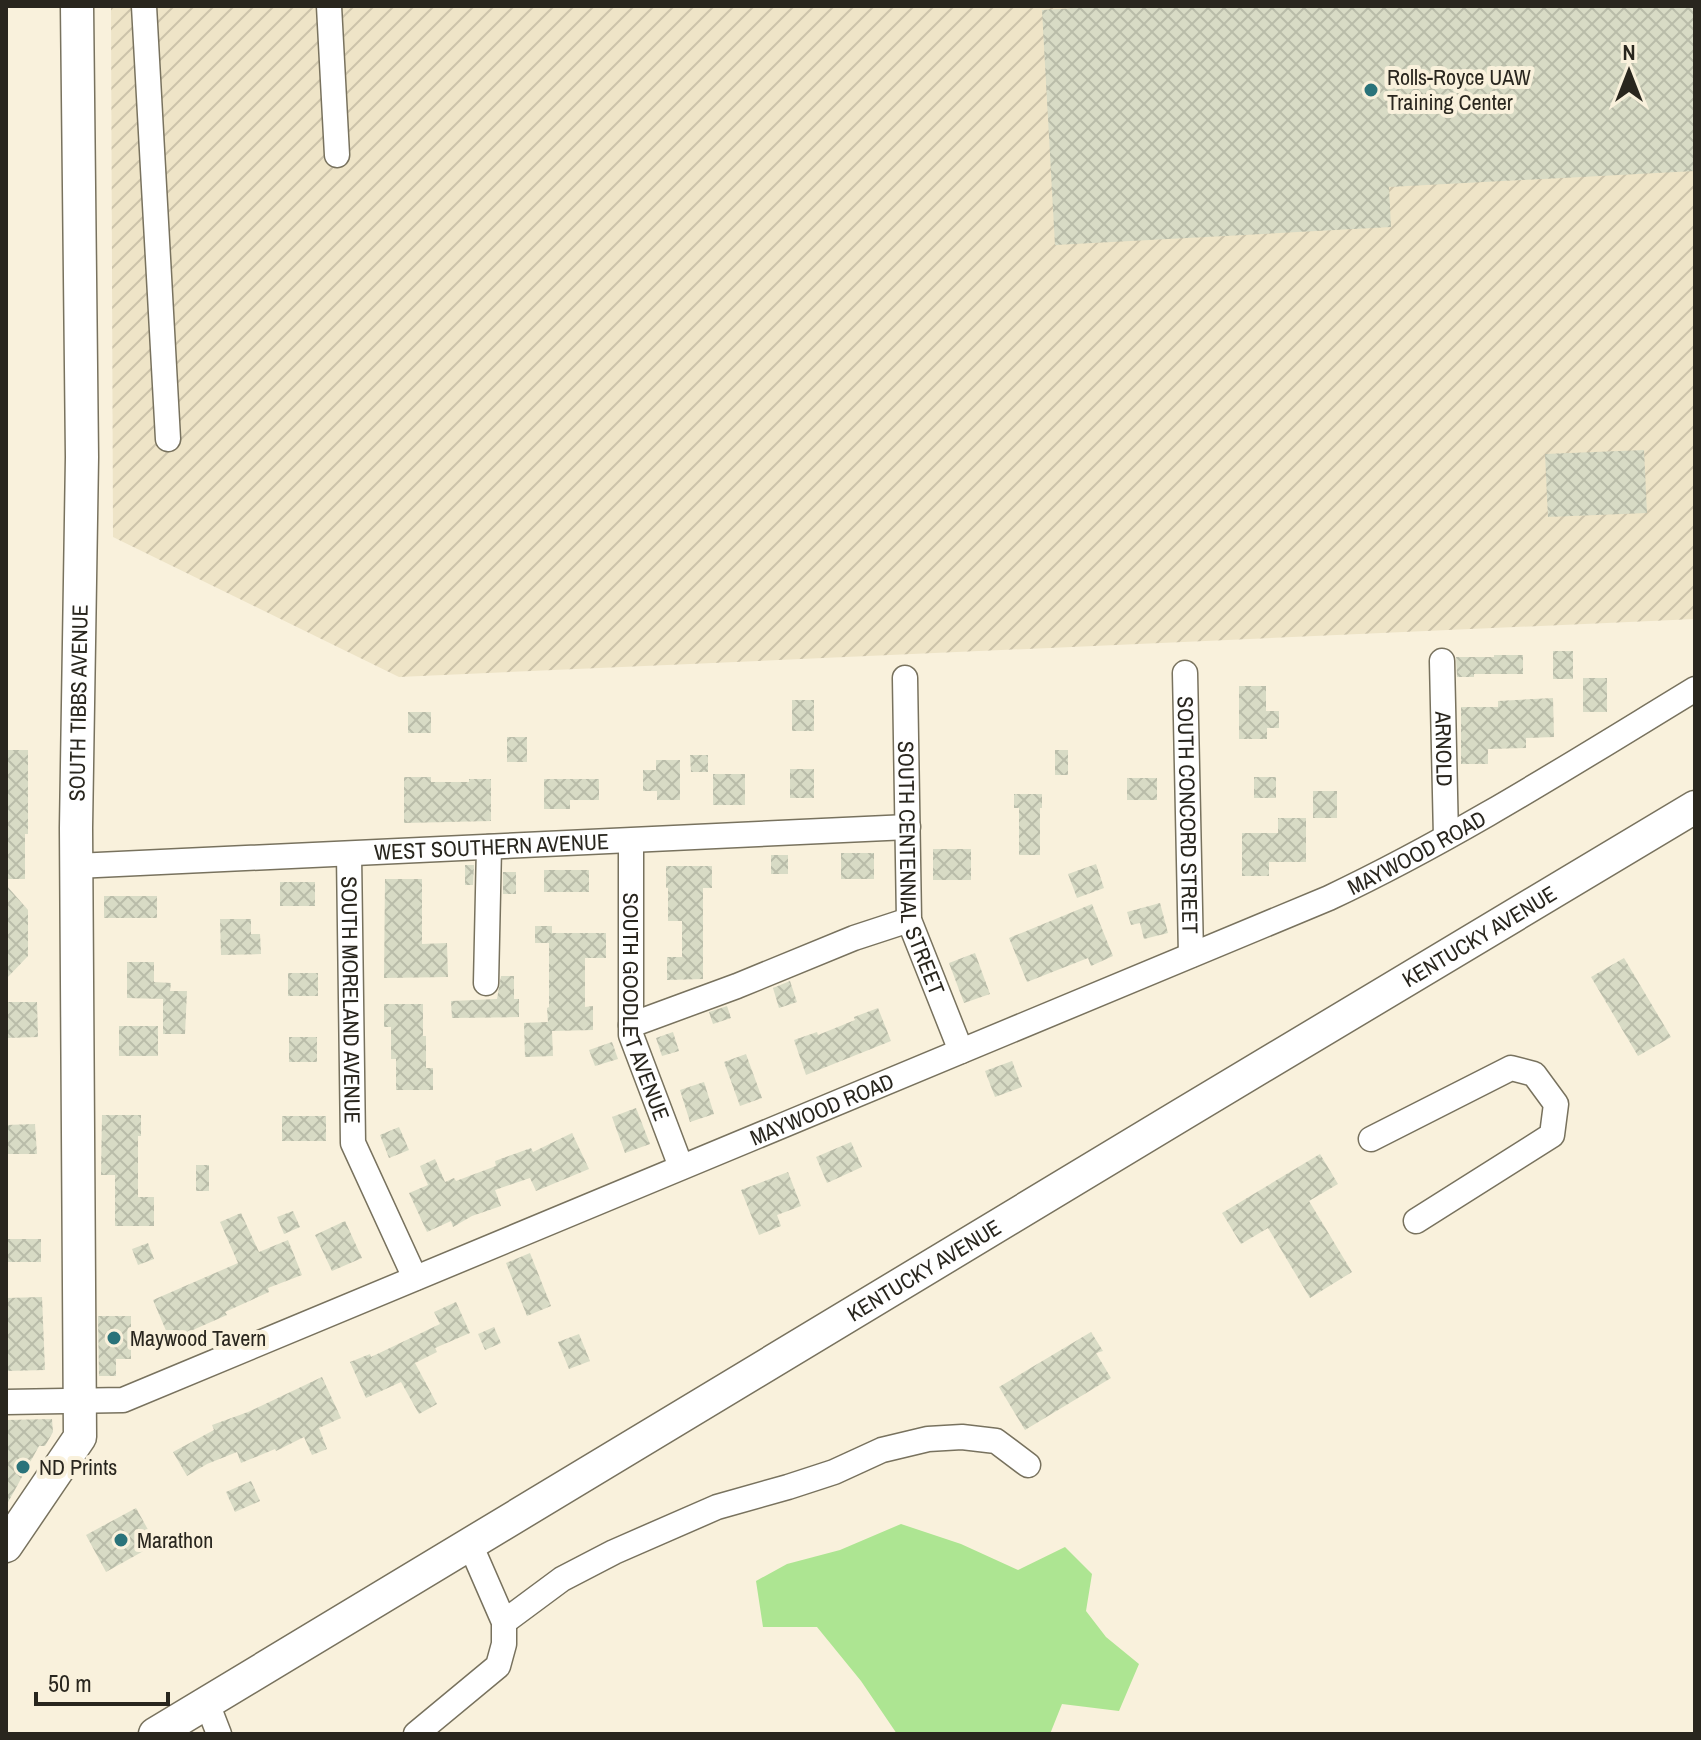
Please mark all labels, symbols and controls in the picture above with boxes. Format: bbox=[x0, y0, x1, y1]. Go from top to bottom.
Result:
north arrow bbox=[1589, 32, 1669, 112]
text: N bbox=[1622, 37, 1636, 67]
place label: Rolls-Royce UAW Training Center bbox=[1387, 62, 1531, 117]
marker: Rolls-Royce UAW Training Center bbox=[1362, 81, 1380, 99]
street label: SOUTH TIBBS AVENUE bbox=[61, 604, 95, 802]
street label: SOUTH CONCORD STREET bbox=[1170, 696, 1206, 934]
street label: ARNOLD bbox=[1428, 710, 1460, 787]
street label: SOUTH CENTENNIAL STREET bbox=[891, 741, 952, 999]
street label: MAYWOOD ROAD bbox=[1342, 803, 1491, 902]
street label: WEST SOUTHERN AVENUE bbox=[373, 826, 610, 867]
street label: SOUTH MORELAND AVENUE bbox=[334, 876, 368, 1124]
street label: KENTUCKY AVENUE bbox=[1397, 878, 1562, 994]
street label: SOUTH GOODLET AVENUE bbox=[616, 892, 677, 1125]
street label: MAYWOOD ROAD bbox=[745, 1066, 898, 1152]
street label: KENTUCKY AVENUE bbox=[841, 1212, 1007, 1328]
place label: Maywood Tavern bbox=[130, 1323, 266, 1353]
marker: Maywood Tavern bbox=[105, 1329, 123, 1347]
place label: ND Prints bbox=[39, 1452, 117, 1482]
marker: ND Prints bbox=[14, 1458, 32, 1476]
place label: Marathon bbox=[137, 1525, 213, 1555]
marker: Marathon bbox=[112, 1531, 130, 1549]
scale bar bbox=[36, 1656, 168, 1706]
text: 50 m bbox=[48, 1667, 92, 1699]

